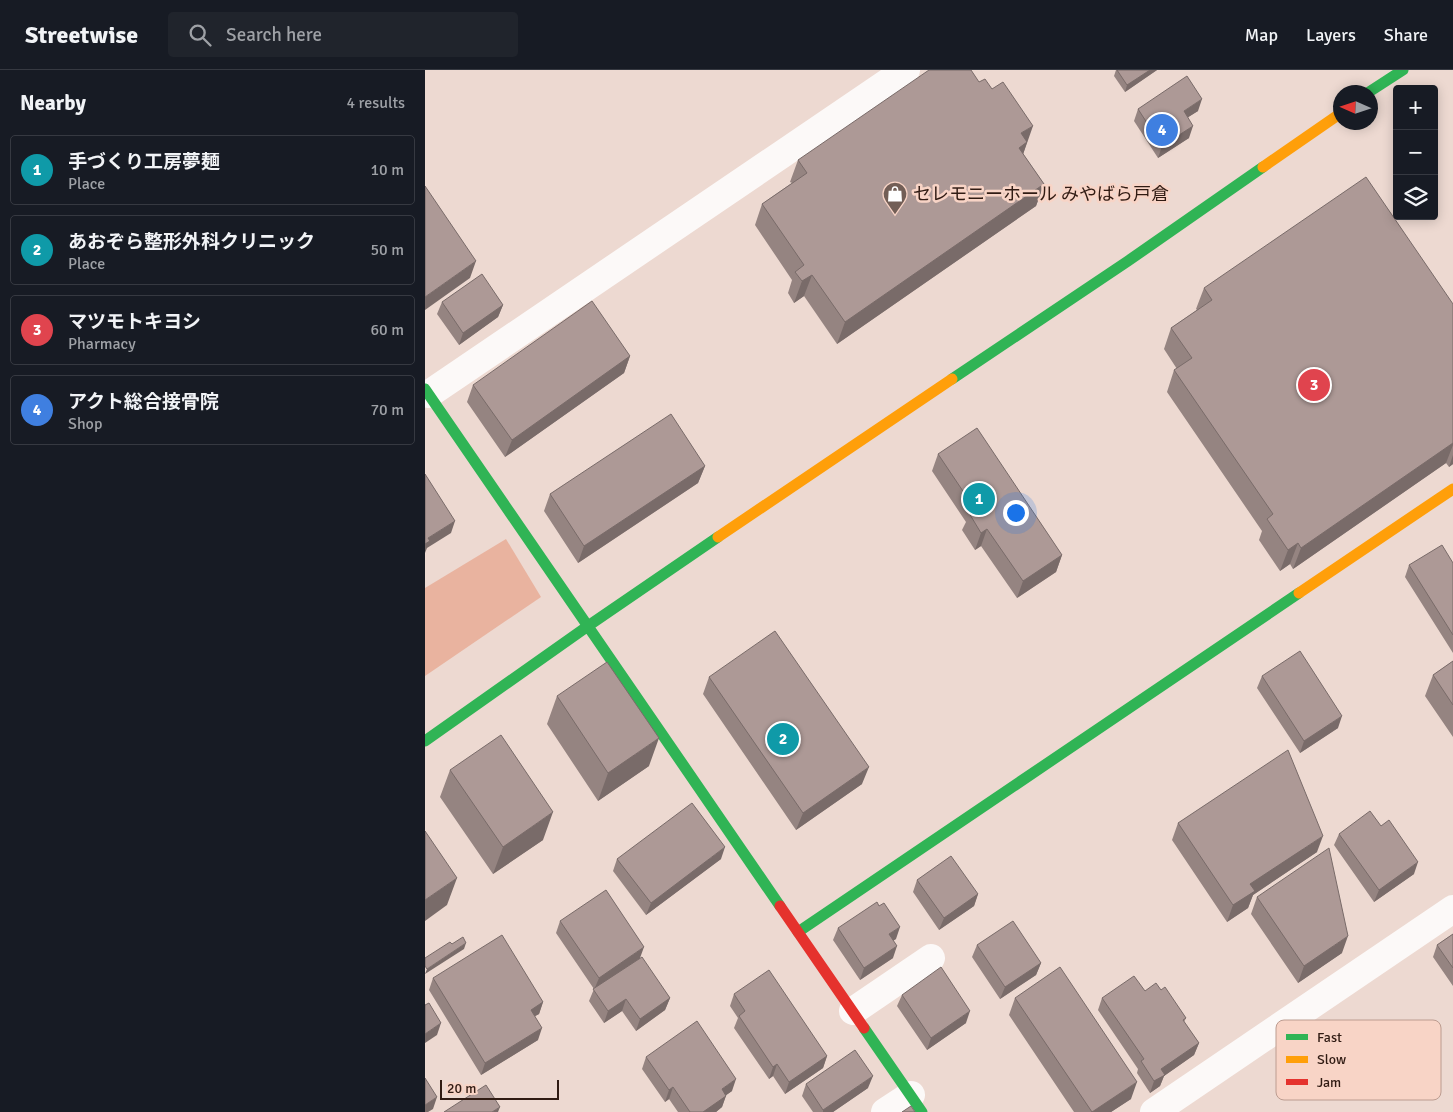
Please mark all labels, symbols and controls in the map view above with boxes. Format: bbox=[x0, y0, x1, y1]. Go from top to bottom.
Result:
search box bbox=[168, 12, 518, 57]
text: Streetwise bbox=[25, 20, 138, 50]
icon: search bbox=[186, 21, 214, 49]
text: Search here bbox=[226, 23, 322, 47]
text: Map bbox=[1245, 24, 1278, 46]
text: Layers bbox=[1306, 24, 1356, 46]
text: Share bbox=[1384, 24, 1428, 46]
north arrow bbox=[1333, 85, 1378, 130]
map controls bbox=[1393, 85, 1438, 220]
button: + bbox=[1393, 85, 1438, 130]
text: Nearby bbox=[20, 90, 86, 116]
text: 4 results bbox=[346, 93, 405, 113]
pin: 4 bbox=[1146, 111, 1178, 149]
button: − bbox=[1393, 130, 1438, 175]
text: 手づくり工房夢麺 bbox=[68, 150, 220, 174]
text: 1 bbox=[33, 160, 41, 180]
text: 10 m bbox=[370, 160, 404, 180]
text: Place bbox=[68, 174, 105, 194]
button: layers bbox=[1393, 175, 1438, 220]
shop icon: セレモニーホール みやばら戸倉 bbox=[882, 181, 908, 215]
place label: セレモニーホール みやばら戸倉 bbox=[913, 183, 1169, 205]
text: あおぞら整形外科クリニック bbox=[68, 230, 315, 254]
text: 2 bbox=[33, 240, 41, 260]
text: 50 m bbox=[370, 240, 404, 260]
text: Place bbox=[68, 254, 105, 274]
text: マツモトキヨシ bbox=[68, 310, 201, 334]
text: 3 bbox=[33, 320, 41, 340]
text: 60 m bbox=[370, 320, 404, 340]
text: Pharmacy bbox=[68, 334, 136, 354]
pin: 3 bbox=[1298, 366, 1330, 404]
text: アクト総合接骨院 bbox=[68, 390, 219, 414]
text: 4 bbox=[33, 400, 41, 420]
text: 70 m bbox=[370, 400, 404, 420]
text: Shop bbox=[68, 414, 102, 434]
pin: 1 bbox=[963, 480, 995, 518]
your location bbox=[1003, 500, 1029, 526]
pin: 2 bbox=[767, 720, 799, 758]
legend bbox=[1276, 1020, 1441, 1100]
text: Fast bbox=[1317, 1029, 1342, 1046]
text: Slow bbox=[1317, 1051, 1346, 1068]
text: Jam bbox=[1317, 1074, 1341, 1091]
scale bar bbox=[440, 1077, 559, 1100]
text: 20 m bbox=[447, 1080, 476, 1097]

